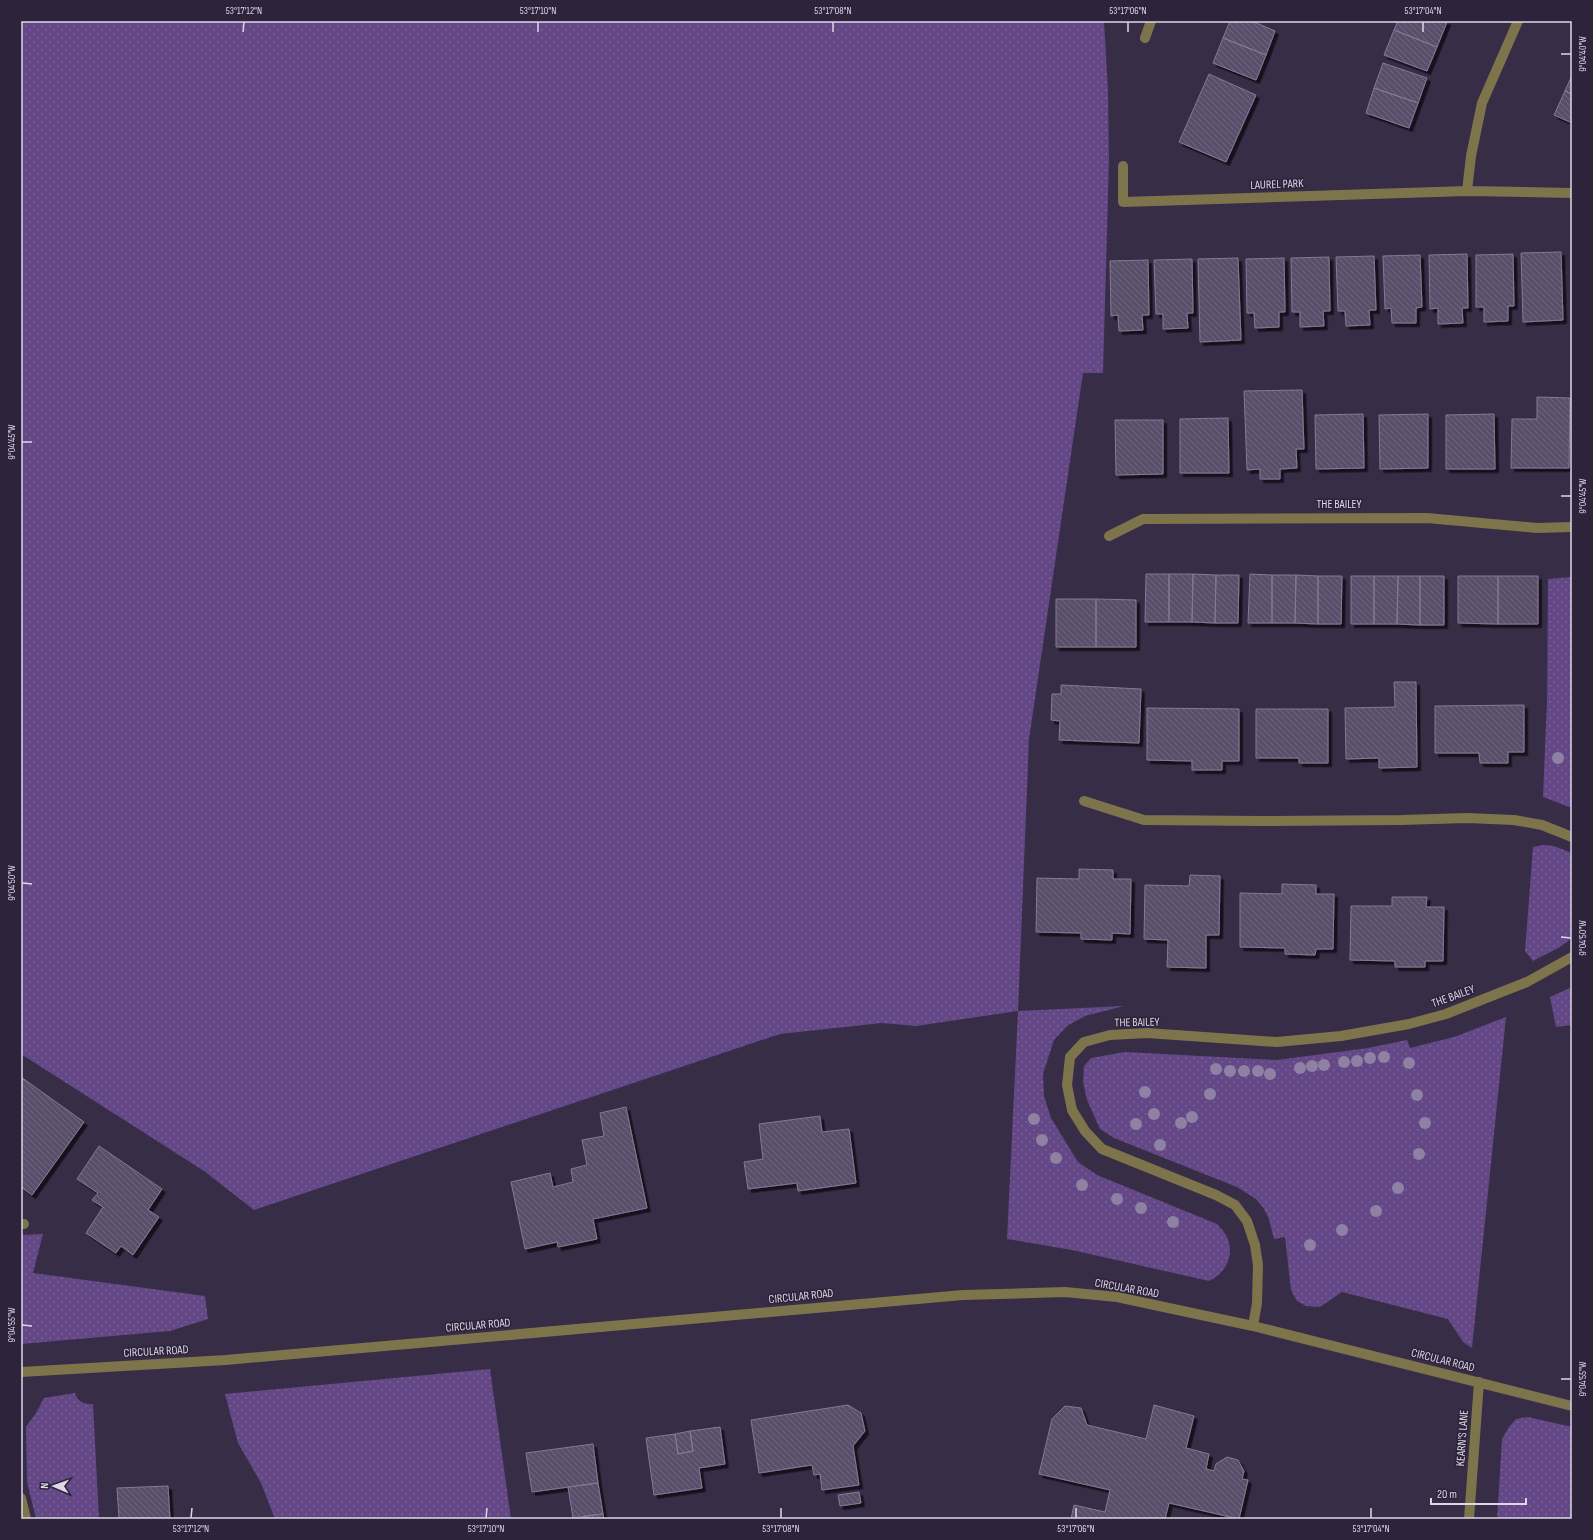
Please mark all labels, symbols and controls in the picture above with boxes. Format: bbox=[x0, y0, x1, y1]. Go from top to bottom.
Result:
text: 53°17'12"N bbox=[226, 5, 262, 17]
text: 53°17'10"N bbox=[520, 5, 556, 17]
text: 53°17'08"N bbox=[814, 5, 852, 17]
text: 53°17'06"N bbox=[1109, 5, 1147, 17]
text: 53°17'04"N bbox=[1404, 5, 1442, 17]
text: 9°04'40"W bbox=[1577, 36, 1589, 72]
street label: LAUREL PARK bbox=[1250, 176, 1304, 193]
text: 9°04'45"W bbox=[6, 424, 18, 460]
text: 9°04'45"W bbox=[1577, 478, 1589, 514]
street label: THE BAILEY bbox=[1316, 497, 1362, 512]
text: 9°04'50"W bbox=[6, 865, 18, 901]
text: 9°04'50"W bbox=[1577, 920, 1589, 956]
street label: THE BAILEY bbox=[1429, 982, 1477, 1011]
street label: THE BAILEY bbox=[1114, 1015, 1160, 1030]
street label: CIRCULAR ROAD bbox=[1094, 1275, 1160, 1302]
street label: CIRCULAR ROAD bbox=[768, 1286, 834, 1307]
text: 9°04'55"W bbox=[6, 1307, 18, 1343]
street label: CIRCULAR ROAD bbox=[445, 1315, 511, 1336]
street label: CIRCULAR ROAD bbox=[123, 1342, 189, 1361]
street label: CIRCULAR ROAD bbox=[1410, 1345, 1476, 1376]
text: 9°04'55"W bbox=[1577, 1361, 1589, 1397]
street label: KEARN'S LANE bbox=[1453, 1409, 1472, 1467]
north arrow bbox=[34, 1466, 74, 1506]
scale bar bbox=[1431, 1480, 1526, 1506]
text: N bbox=[38, 1482, 51, 1489]
text: 20 m bbox=[1437, 1487, 1457, 1502]
text: 53°17'12"N bbox=[173, 1523, 209, 1535]
text: 53°17'10"N bbox=[468, 1523, 504, 1535]
text: 53°17'08"N bbox=[762, 1523, 800, 1535]
text: 53°17'06"N bbox=[1057, 1523, 1095, 1535]
text: 53°17'04"N bbox=[1352, 1523, 1390, 1535]

